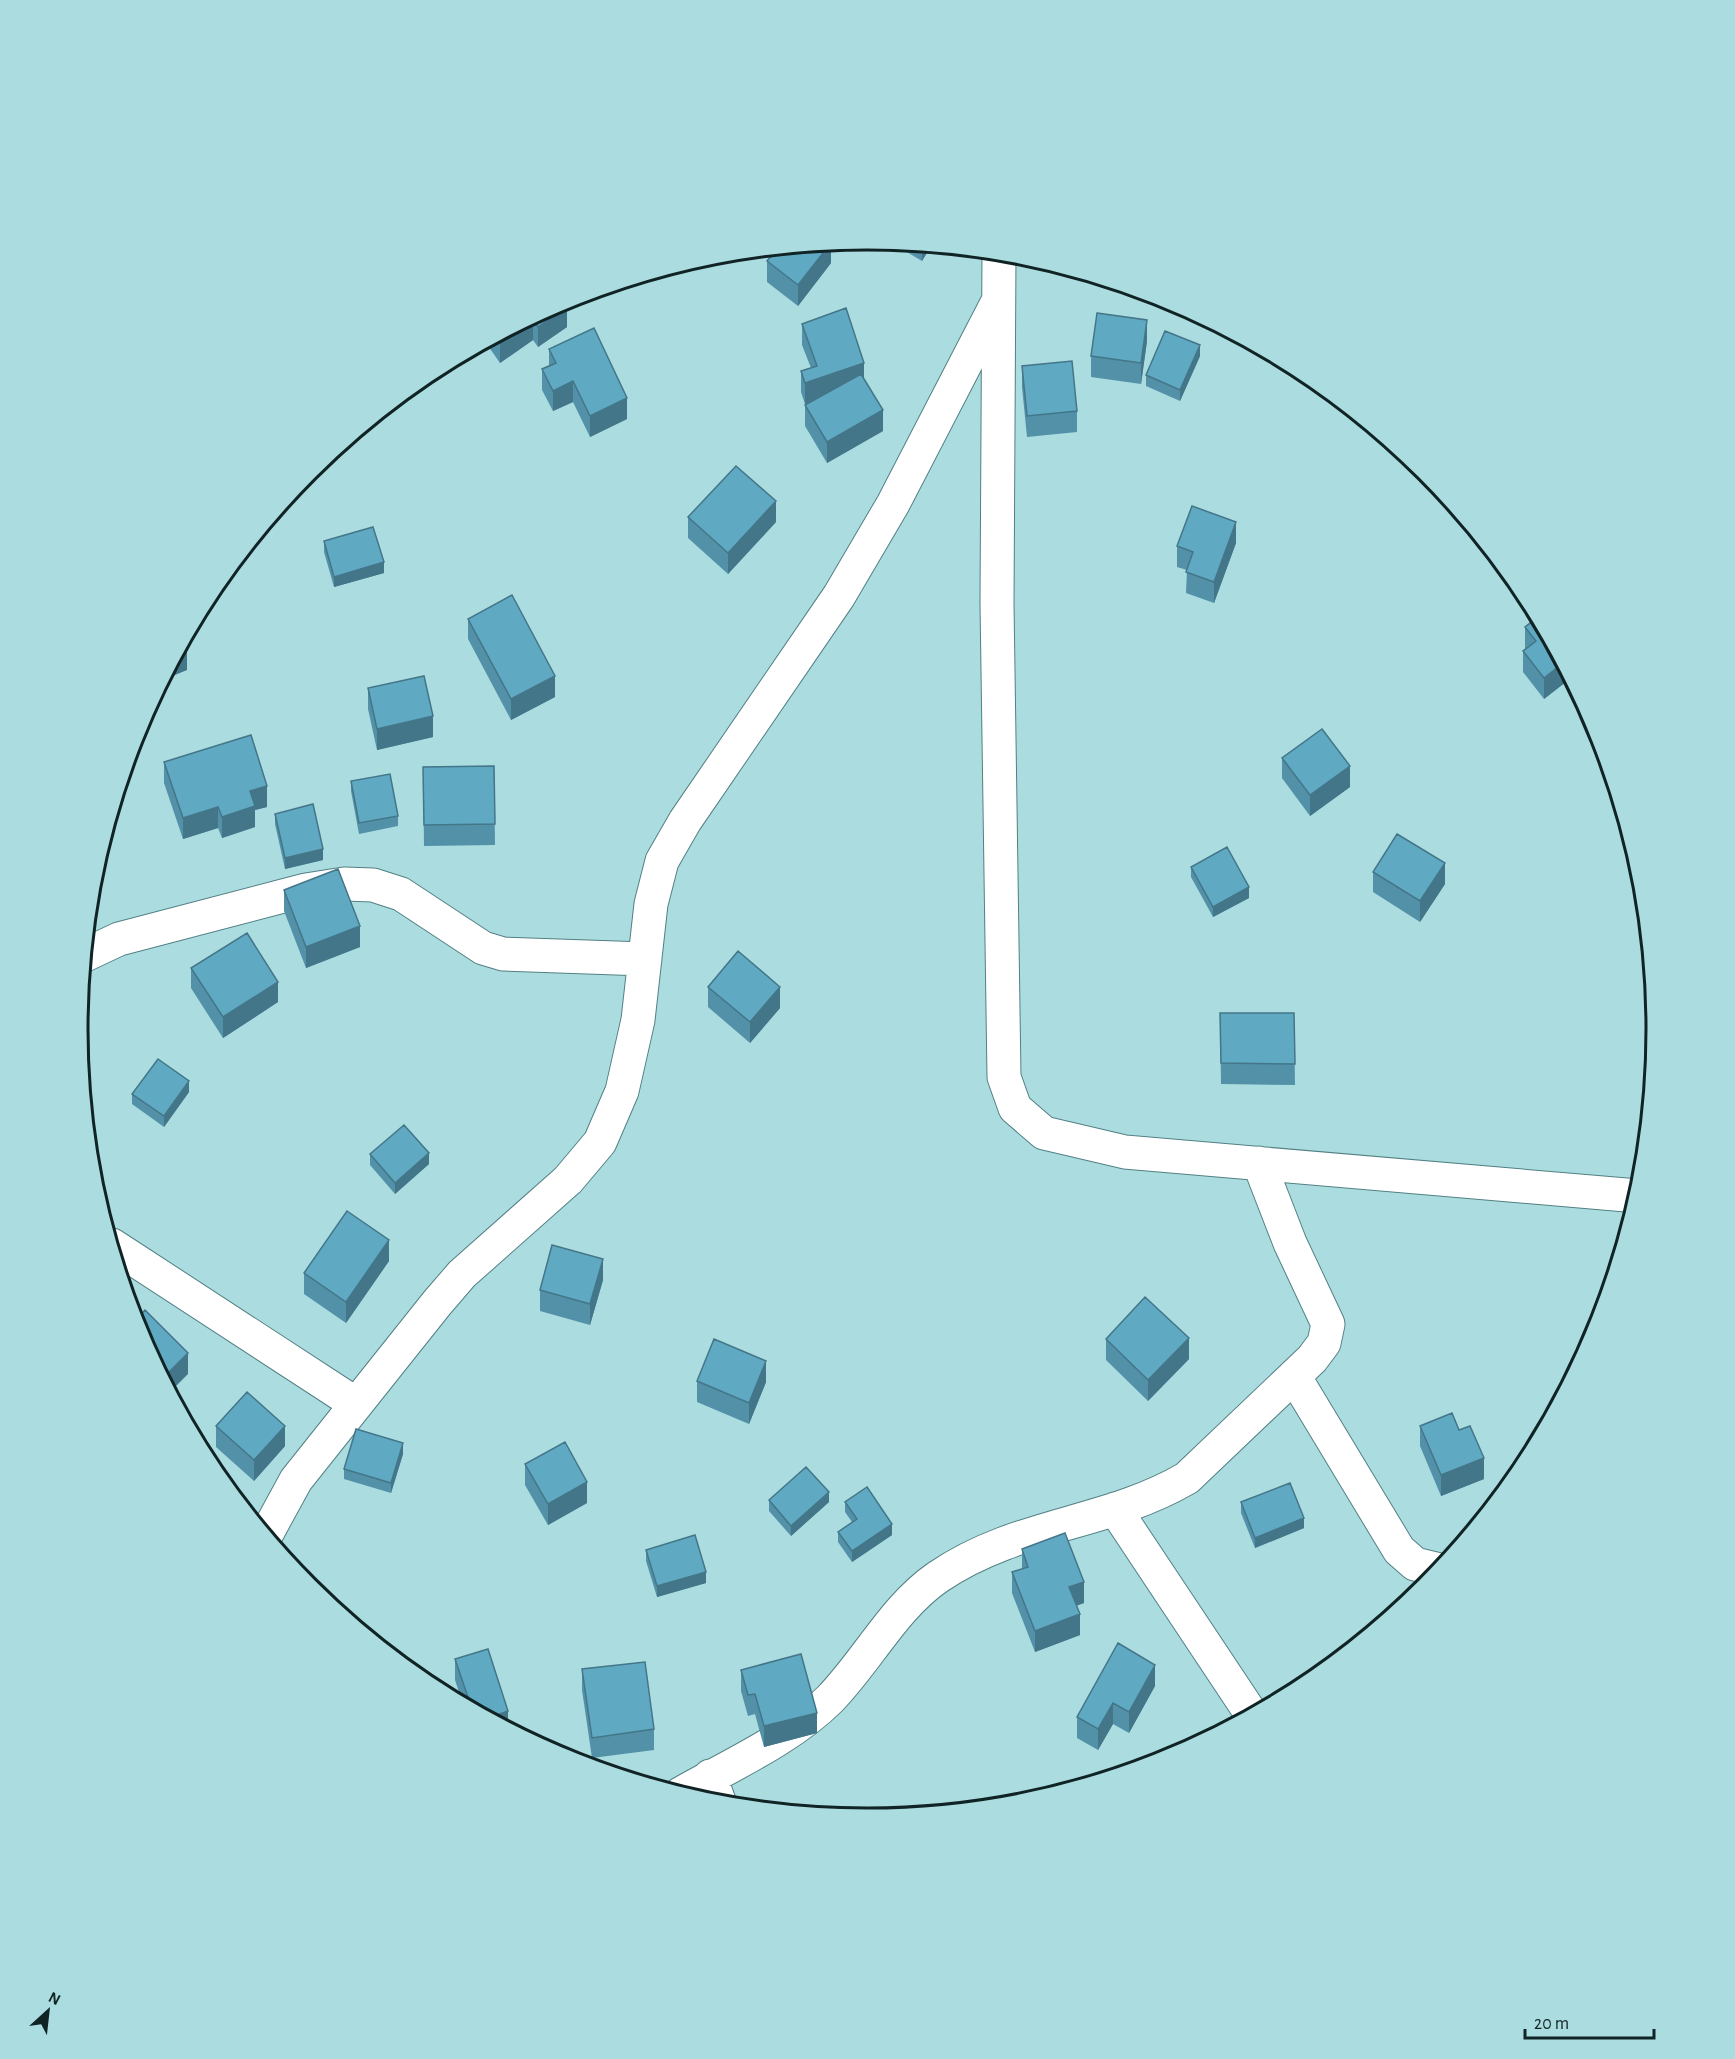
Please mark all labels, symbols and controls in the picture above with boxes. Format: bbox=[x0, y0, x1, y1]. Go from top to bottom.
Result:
north arrow bbox=[18, 1981, 78, 2041]
text: N bbox=[46, 1989, 63, 2008]
scale bar bbox=[1525, 2002, 1654, 2040]
text: 20 m bbox=[1534, 2015, 1569, 2033]

